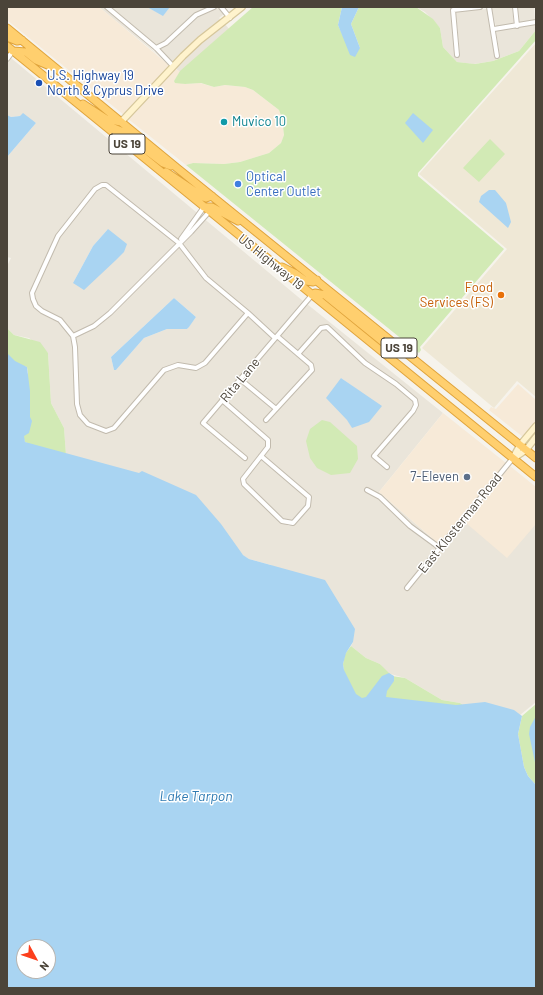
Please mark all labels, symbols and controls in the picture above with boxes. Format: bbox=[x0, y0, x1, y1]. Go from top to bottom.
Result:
place label: U.S. Highway 19 North & Cyprus Drive bbox=[47, 68, 164, 99]
marker: U.S. Highway 19 North & Cyprus Drive bbox=[34, 78, 44, 88]
place label: Muvico 10 bbox=[232, 114, 286, 130]
marker: Muvico 10 bbox=[219, 117, 229, 127]
road number: US 19 bbox=[109, 134, 145, 154]
place label: Optical Center Outlet bbox=[246, 169, 321, 200]
marker: Optical Center Outlet bbox=[233, 179, 243, 189]
street label: US Highway 19 bbox=[235, 231, 307, 293]
place label: Food Services (FS) bbox=[420, 280, 493, 311]
marker: Food Services (FS) bbox=[496, 290, 506, 300]
road number: US 19 bbox=[381, 338, 417, 358]
street label: Rita Lane bbox=[217, 355, 263, 405]
place label: 7-Eleven bbox=[410, 469, 459, 485]
street label: East Klosterman Road bbox=[415, 470, 505, 576]
marker: 7-Eleven bbox=[462, 472, 472, 482]
water label: Lake Tarpon bbox=[159, 788, 233, 804]
north arrow bbox=[16, 939, 56, 979]
text: N bbox=[37, 959, 52, 973]

